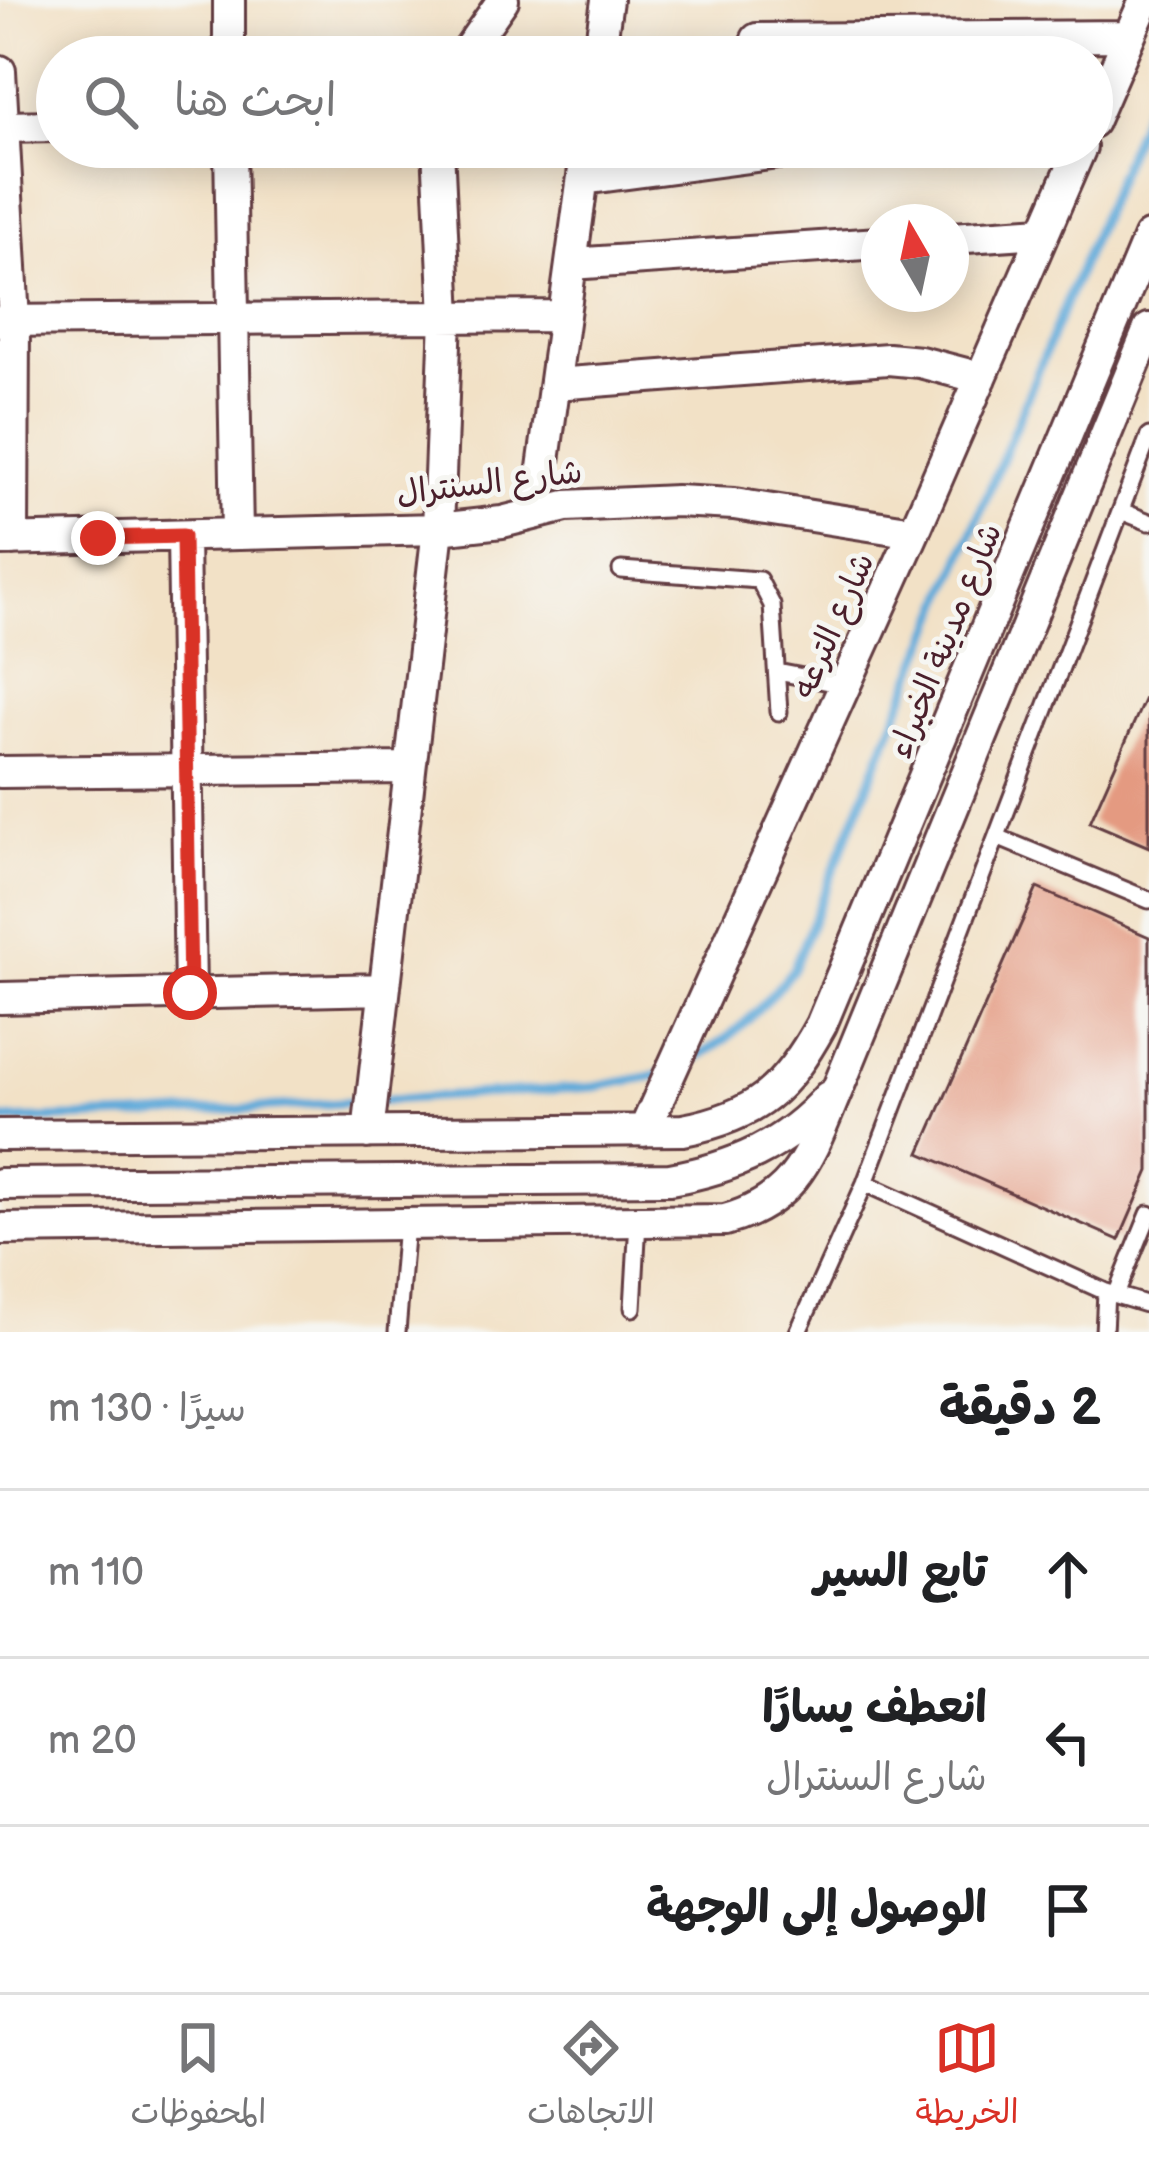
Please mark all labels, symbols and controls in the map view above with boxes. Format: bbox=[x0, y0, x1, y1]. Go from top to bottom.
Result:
search box bbox=[36, 36, 1113, 168]
icon: search bbox=[78, 69, 144, 135]
text: ابحث هنا bbox=[174, 74, 337, 129]
north arrow bbox=[861, 204, 969, 312]
street label: شارع السنترال bbox=[394, 452, 585, 516]
route end bbox=[71, 511, 125, 565]
street label: شارع مدينة الخبراء bbox=[881, 517, 1013, 765]
street label: شارع الترعه bbox=[784, 547, 885, 706]
route start bbox=[163, 966, 217, 1020]
text: 2 دقيقة bbox=[939, 1378, 1101, 1439]
text: سيرًا · 130 m bbox=[48, 1386, 246, 1433]
icon: ahead bbox=[1035, 1541, 1101, 1607]
text: تابع السير bbox=[814, 1545, 987, 1600]
text: 110 m bbox=[48, 1550, 144, 1597]
text: انعطف يسارًا bbox=[762, 1681, 987, 1736]
icon: left bbox=[1035, 1709, 1101, 1775]
text: 20 m bbox=[48, 1718, 137, 1765]
text: شارع السنترال bbox=[766, 1755, 987, 1802]
icon: arrive bbox=[1035, 1877, 1101, 1943]
text: الوصول إلى الوجهة bbox=[646, 1881, 987, 1936]
tab: المحفوظات bbox=[130, 2015, 266, 2141]
tab: الاتجاهات bbox=[527, 2015, 655, 2141]
tab: الخريطة bbox=[916, 2015, 1019, 2141]

